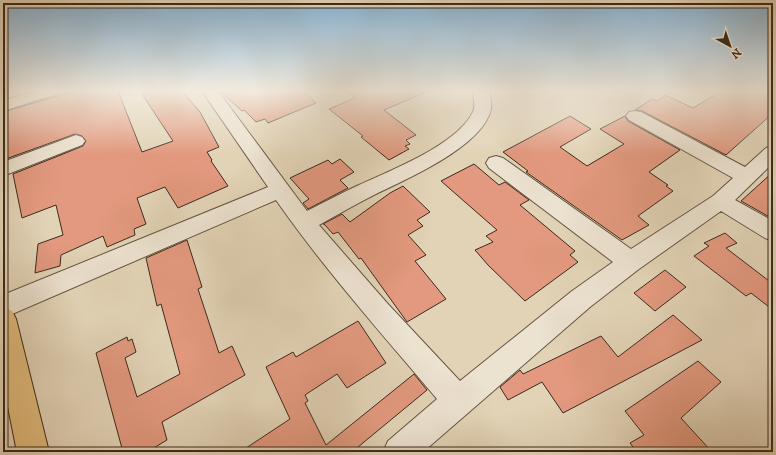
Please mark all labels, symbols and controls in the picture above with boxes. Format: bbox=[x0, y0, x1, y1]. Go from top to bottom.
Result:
north arrow bbox=[710, 26, 750, 66]
text: N bbox=[728, 45, 744, 61]

